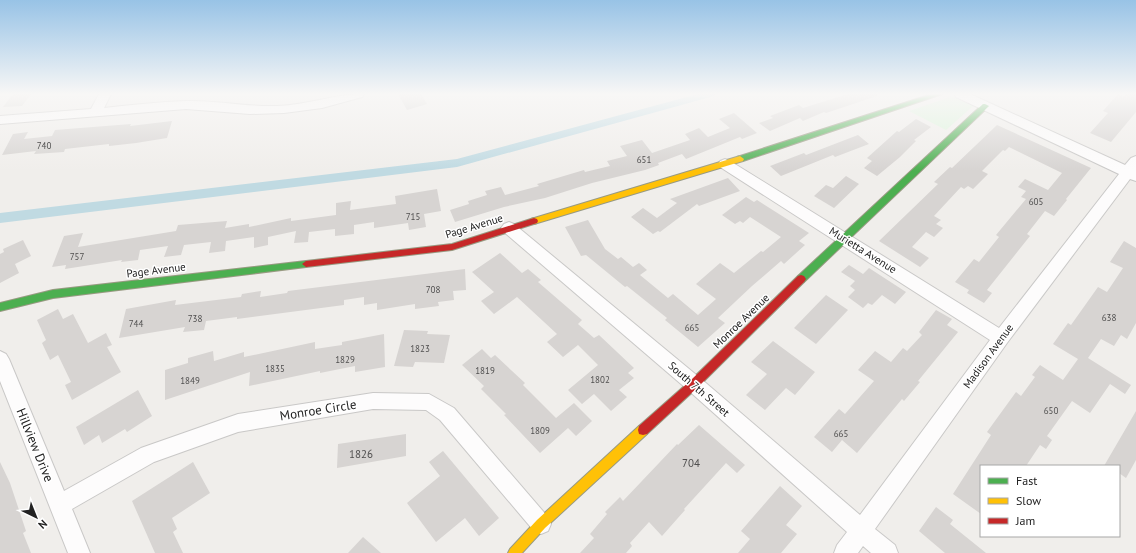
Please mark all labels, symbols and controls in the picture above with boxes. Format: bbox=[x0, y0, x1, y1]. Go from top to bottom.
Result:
house number: 740 bbox=[37, 140, 51, 151]
house number: 651 bbox=[637, 154, 651, 165]
house number: 605 bbox=[1029, 196, 1043, 207]
street label: Page Avenue bbox=[443, 210, 505, 241]
house number: 715 bbox=[406, 211, 420, 222]
street label: Murietta Avenue bbox=[827, 224, 900, 276]
house number: 757 bbox=[70, 251, 84, 262]
street label: Page Avenue bbox=[126, 259, 187, 281]
house number: 708 bbox=[426, 284, 440, 295]
street label: Monroe Avenue bbox=[710, 290, 772, 351]
house number: 638 bbox=[1102, 312, 1116, 323]
house number: 738 bbox=[188, 313, 202, 324]
house number: 744 bbox=[129, 318, 143, 329]
street label: Madison Avenue bbox=[960, 321, 1016, 391]
house number: 665 bbox=[685, 322, 699, 333]
house number: 1823 bbox=[410, 343, 430, 354]
house number: 1829 bbox=[335, 354, 355, 365]
street label: South 7th Street bbox=[665, 359, 733, 420]
house number: 1835 bbox=[265, 363, 285, 374]
house number: 1819 bbox=[475, 365, 495, 376]
house number: 1802 bbox=[590, 374, 610, 385]
house number: 1849 bbox=[180, 375, 200, 386]
street label: Monroe Circle bbox=[278, 396, 358, 424]
house number: 650 bbox=[1044, 405, 1058, 416]
street label: Hillview Drive bbox=[13, 406, 57, 484]
house number: 1809 bbox=[530, 425, 550, 436]
house number: 665 bbox=[834, 428, 848, 439]
house number: 1826 bbox=[349, 447, 373, 461]
house number: 704 bbox=[682, 456, 700, 470]
legend bbox=[980, 465, 1120, 537]
text: Fast bbox=[1016, 473, 1037, 488]
text: Slow bbox=[1016, 493, 1041, 508]
north arrow bbox=[16, 497, 56, 537]
text: Jam bbox=[1015, 513, 1035, 528]
text: N bbox=[35, 517, 50, 532]

